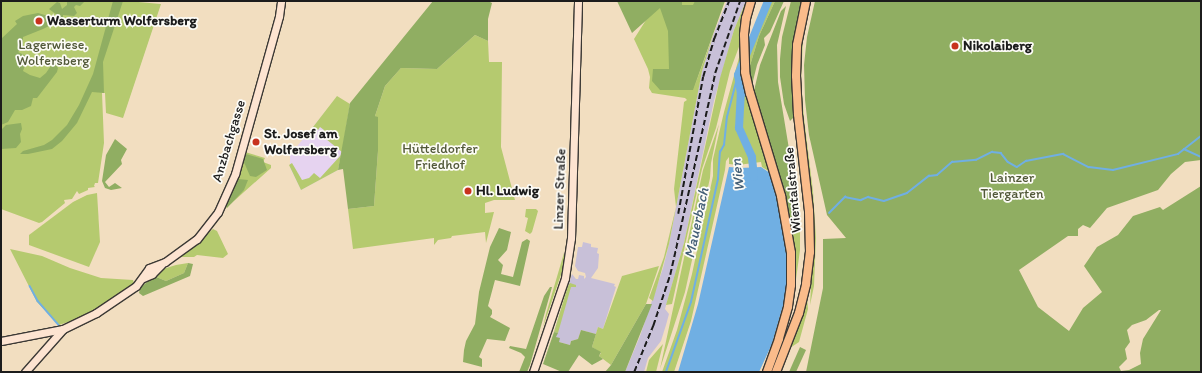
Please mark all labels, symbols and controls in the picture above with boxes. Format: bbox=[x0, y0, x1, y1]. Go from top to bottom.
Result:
place label: Wasserturm Wolfersberg bbox=[47, 13, 197, 29]
marker: Wasserturm Wolfersberg bbox=[34, 16, 44, 26]
park label: Lagerwiese, Wolfersberg bbox=[16, 37, 90, 70]
place label: Nikolaiberg bbox=[963, 38, 1032, 54]
marker: Nikolaiberg bbox=[950, 41, 960, 51]
street label: Anzbachgasse bbox=[209, 98, 249, 184]
place label: St. Josef am Wolfersberg bbox=[264, 126, 338, 158]
marker: St. Josef am Wolfersberg bbox=[251, 137, 261, 147]
park label: Hütteldorfer Friedhof bbox=[402, 141, 478, 174]
street label: Wientalstraße bbox=[781, 146, 805, 234]
street label: Linzer Straße bbox=[550, 148, 570, 230]
water label: Wien bbox=[727, 158, 749, 192]
park label: Lainzer Tiergarten bbox=[981, 170, 1043, 202]
place label: Hl. Ludwig bbox=[476, 183, 539, 199]
marker: Hl. Ludwig bbox=[463, 186, 473, 196]
water label: Mauerbach bbox=[681, 186, 713, 260]

